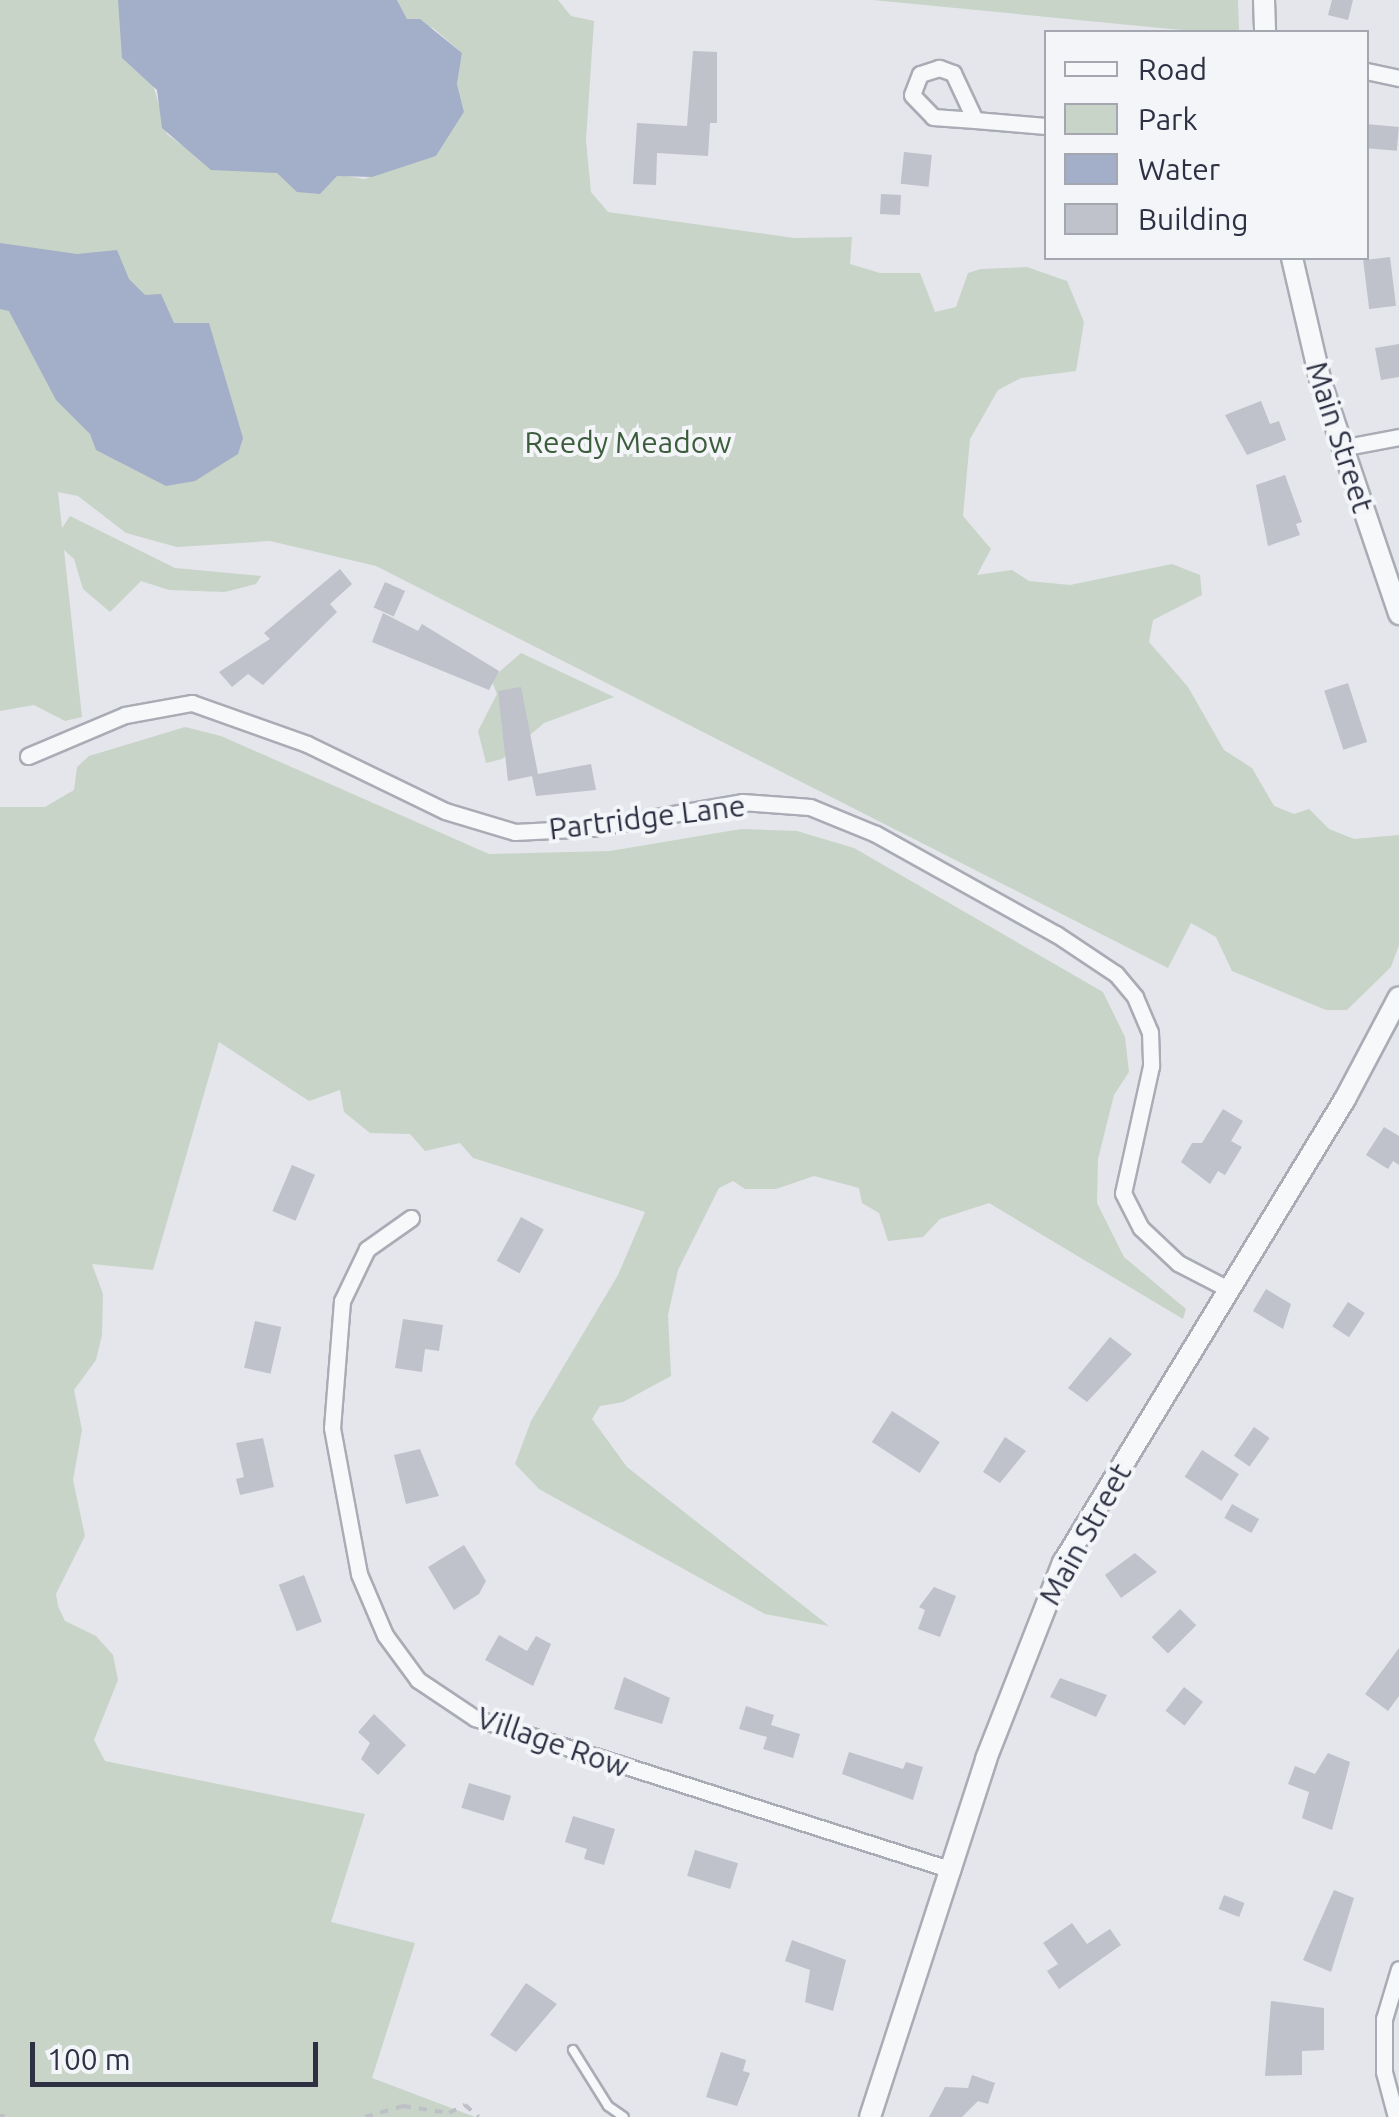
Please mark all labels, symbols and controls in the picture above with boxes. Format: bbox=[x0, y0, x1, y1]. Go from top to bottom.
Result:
legend bbox=[1044, 30, 1369, 260]
text: Road bbox=[1138, 52, 1207, 86]
text: Park bbox=[1138, 102, 1198, 136]
text: Water bbox=[1138, 152, 1220, 186]
text: Building bbox=[1138, 202, 1249, 236]
street label: Main Street bbox=[1299, 357, 1381, 517]
park label: Reedy Meadow bbox=[524, 424, 732, 460]
street label: Partridge Lane bbox=[547, 787, 747, 847]
street label: Main Street bbox=[1031, 1457, 1139, 1611]
street label: Village Row bbox=[472, 1699, 634, 1785]
scale bar bbox=[35, 2022, 322, 2084]
text: 100 m bbox=[47, 2042, 131, 2076]

